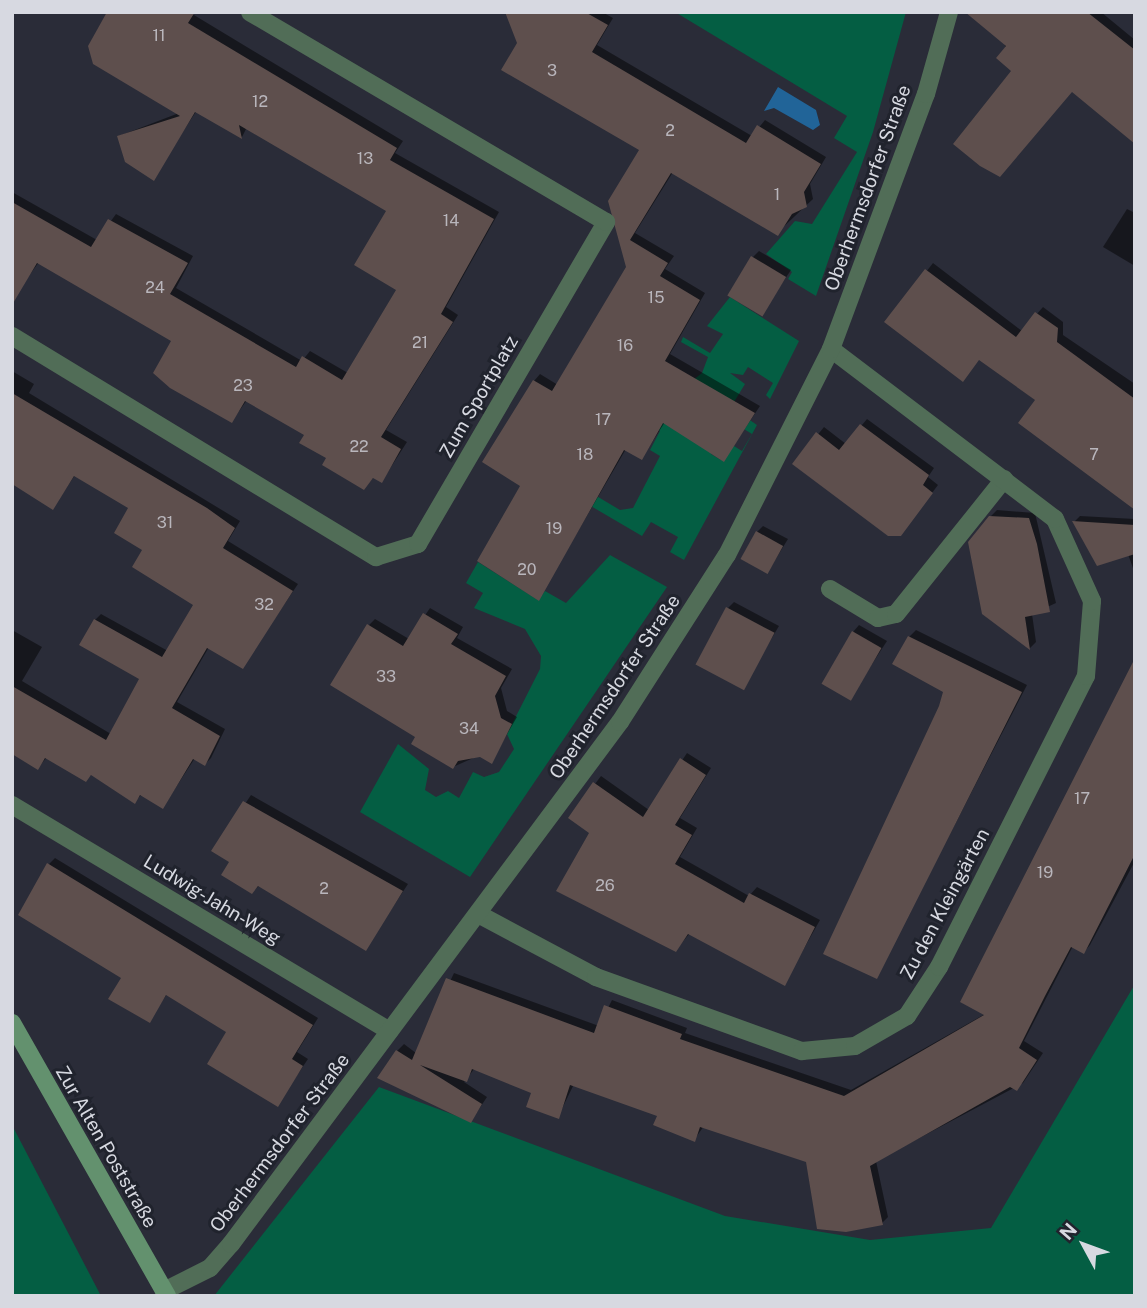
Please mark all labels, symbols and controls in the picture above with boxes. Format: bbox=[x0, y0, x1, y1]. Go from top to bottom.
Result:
house number: 11 bbox=[152, 26, 166, 46]
house number: 3 bbox=[547, 61, 557, 81]
street label: Oberhermsdorfer Straße bbox=[820, 82, 916, 294]
house number: 12 bbox=[252, 92, 268, 112]
house number: 2 bbox=[665, 121, 675, 141]
house number: 13 bbox=[357, 149, 373, 169]
house number: 1 bbox=[774, 185, 780, 205]
house number: 14 bbox=[443, 211, 459, 231]
house number: 24 bbox=[145, 278, 165, 298]
house number: 15 bbox=[648, 288, 664, 308]
street label: Zum Sportplatz bbox=[435, 332, 523, 462]
house number: 21 bbox=[412, 333, 428, 353]
house number: 16 bbox=[617, 336, 633, 356]
house number: 23 bbox=[233, 376, 253, 396]
house number: 17 bbox=[595, 410, 611, 430]
house number: 22 bbox=[349, 437, 369, 457]
house number: 18 bbox=[577, 445, 593, 465]
house number: 7 bbox=[1089, 445, 1099, 465]
house number: 31 bbox=[157, 513, 173, 533]
house number: 19 bbox=[546, 519, 562, 539]
house number: 20 bbox=[517, 560, 537, 580]
street label: Oberhermsdorfer Straße bbox=[545, 590, 685, 784]
house number: 32 bbox=[254, 595, 274, 615]
house number: 33 bbox=[376, 667, 396, 687]
house number: 34 bbox=[459, 719, 479, 739]
house number: 17 bbox=[1074, 789, 1090, 809]
street label: Zu den Kleingärten bbox=[895, 824, 995, 984]
street label: Ludwig-Jahn-Weg bbox=[139, 850, 285, 950]
house number: 19 bbox=[1037, 863, 1053, 883]
house number: 26 bbox=[595, 876, 615, 896]
house number: 2 bbox=[319, 879, 329, 899]
street label: Oberhermsdorfer Straße bbox=[205, 1049, 355, 1237]
street label: Zur Alten Poststraße bbox=[50, 1062, 162, 1232]
north arrow bbox=[1049, 1210, 1119, 1280]
text: N bbox=[1055, 1218, 1081, 1244]

